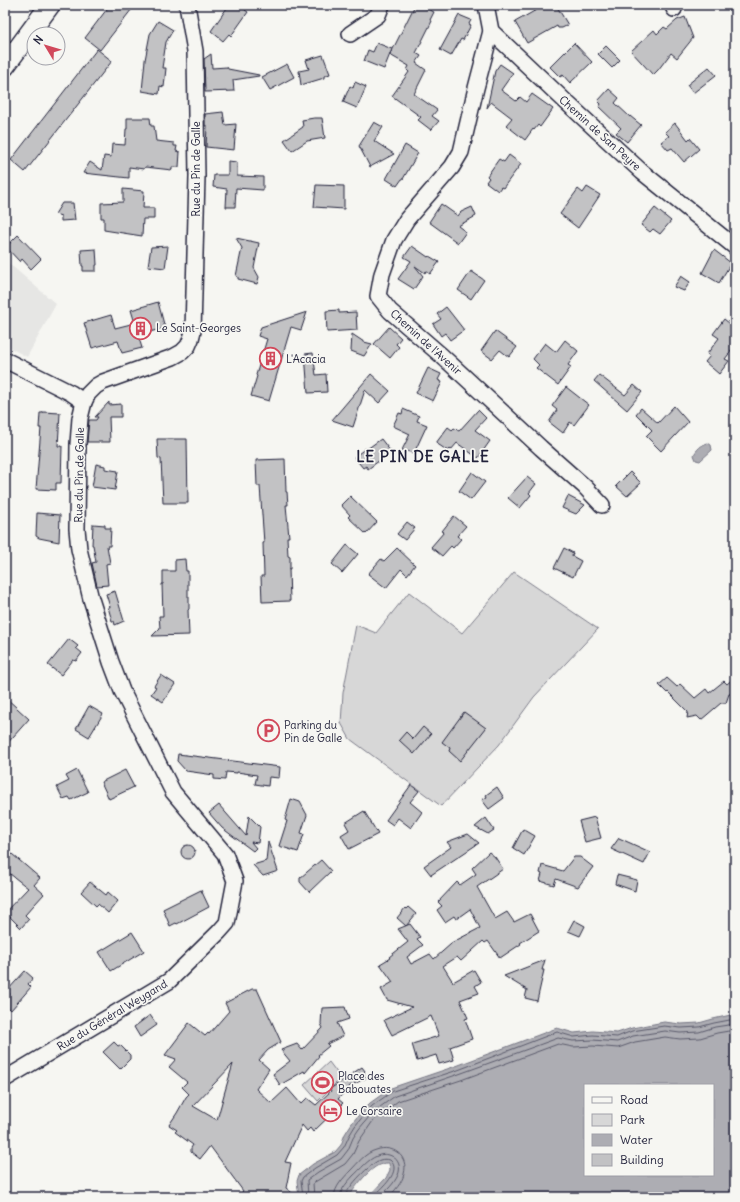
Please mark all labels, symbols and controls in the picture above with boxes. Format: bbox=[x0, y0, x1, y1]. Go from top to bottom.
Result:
north arrow bbox=[26, 26, 66, 66]
text: N bbox=[30, 33, 46, 47]
street label: Chemin de San Peyre bbox=[556, 93, 644, 174]
street label: Rue du Pin de Galle bbox=[189, 121, 203, 217]
street label: Chemin de l'Avenir bbox=[387, 306, 465, 378]
building icon: Le Saint-Georges bbox=[127, 315, 153, 341]
place label: Le Saint-Georges bbox=[156, 321, 241, 335]
building icon: L'Acacia bbox=[258, 346, 284, 372]
place label: L'Acacia bbox=[286, 352, 326, 366]
street label: Rue du Pin de Galle bbox=[71, 427, 87, 523]
district label: LE PIN DE GALLE bbox=[356, 447, 490, 466]
parking icon: Parking du Pin de Galle bbox=[256, 718, 282, 744]
place label: Parking du Pin de Galle bbox=[284, 718, 342, 745]
street label: Rue du Général Weygand bbox=[54, 976, 170, 1054]
sports icon: Place des Babouates bbox=[310, 1069, 336, 1095]
place label: Place des Babouates bbox=[338, 1069, 391, 1096]
legend bbox=[584, 1084, 714, 1176]
text: Road bbox=[620, 1092, 648, 1107]
hotel icon: Le Corsaire bbox=[318, 1098, 344, 1124]
place label: Le Corsaire bbox=[346, 1104, 402, 1118]
text: Park bbox=[620, 1112, 645, 1127]
text: Water bbox=[620, 1132, 653, 1147]
text: Building bbox=[620, 1152, 664, 1167]

